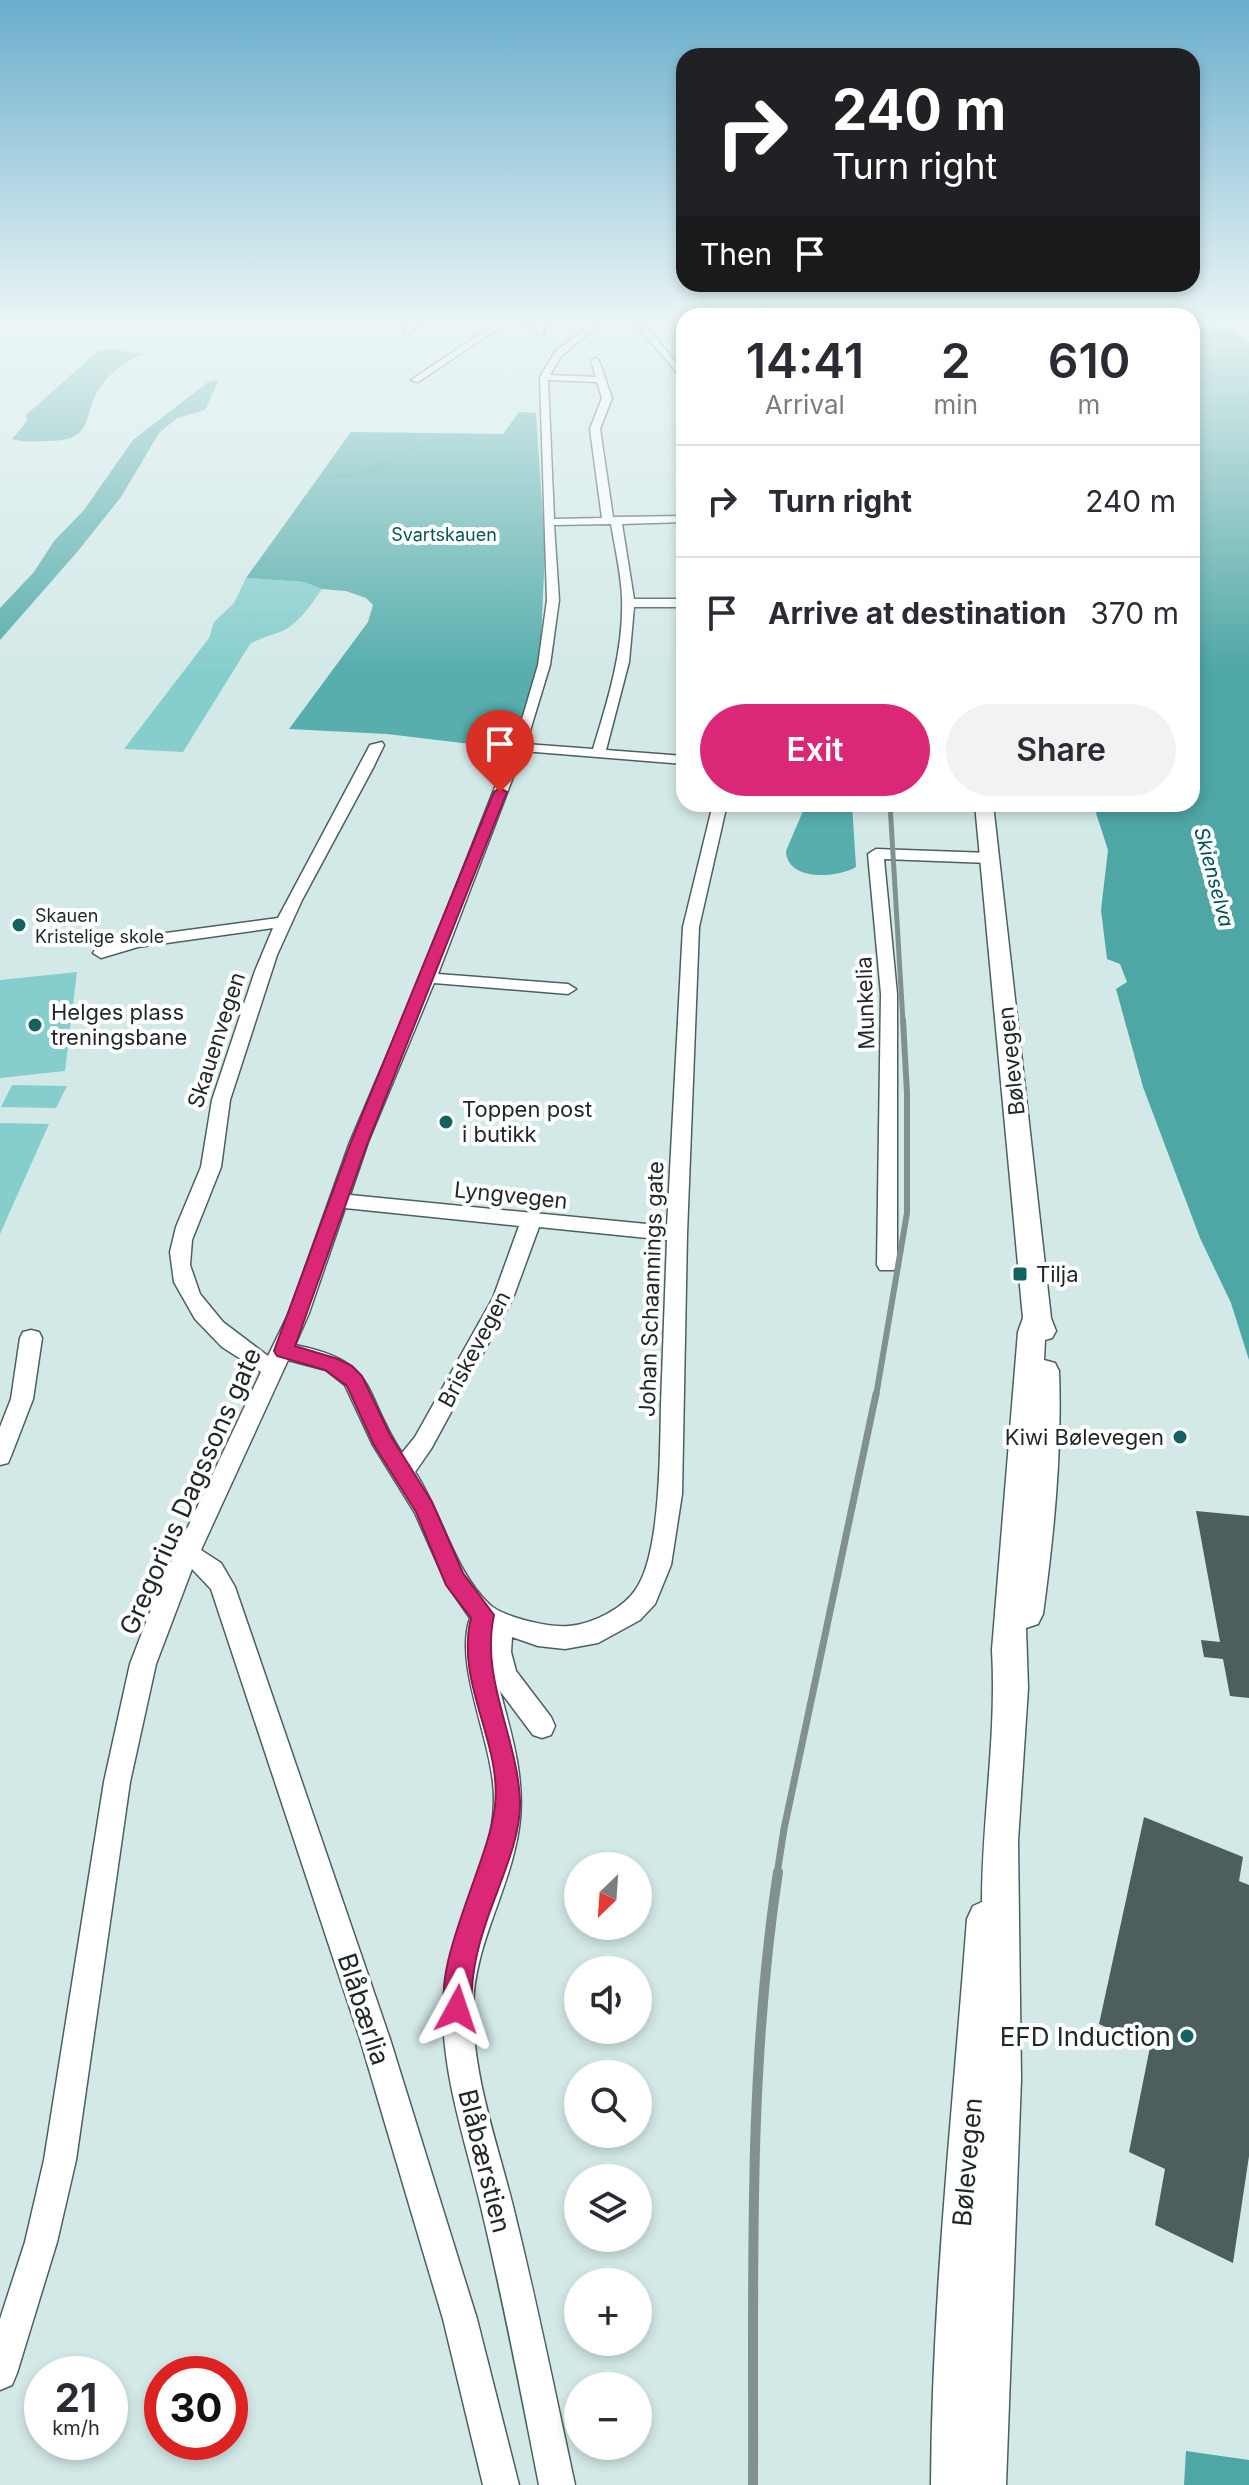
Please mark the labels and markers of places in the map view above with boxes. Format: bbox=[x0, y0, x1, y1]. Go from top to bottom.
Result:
pin bbox=[466, 710, 534, 792]
place label: Skauen Kristelige skole bbox=[35, 905, 164, 947]
marker: Skauen Kristelige skole bbox=[10, 916, 28, 934]
place label: Helges plass treningsbane bbox=[51, 999, 187, 1050]
marker: Helges plass treningsbane bbox=[26, 1016, 44, 1034]
place label: Toppen post i butikk bbox=[462, 1096, 592, 1147]
marker: Toppen post i butikk bbox=[437, 1113, 455, 1131]
place label: Tilja bbox=[1036, 1261, 1079, 1287]
marker: Tilja bbox=[1011, 1265, 1029, 1283]
place label: Kiwi Bølevegen bbox=[1005, 1424, 1164, 1450]
marker: Kiwi Bølevegen bbox=[1171, 1428, 1189, 1446]
place label: EFD Induction bbox=[1000, 2021, 1171, 2052]
marker: EFD Induction bbox=[1178, 2027, 1196, 2045]

